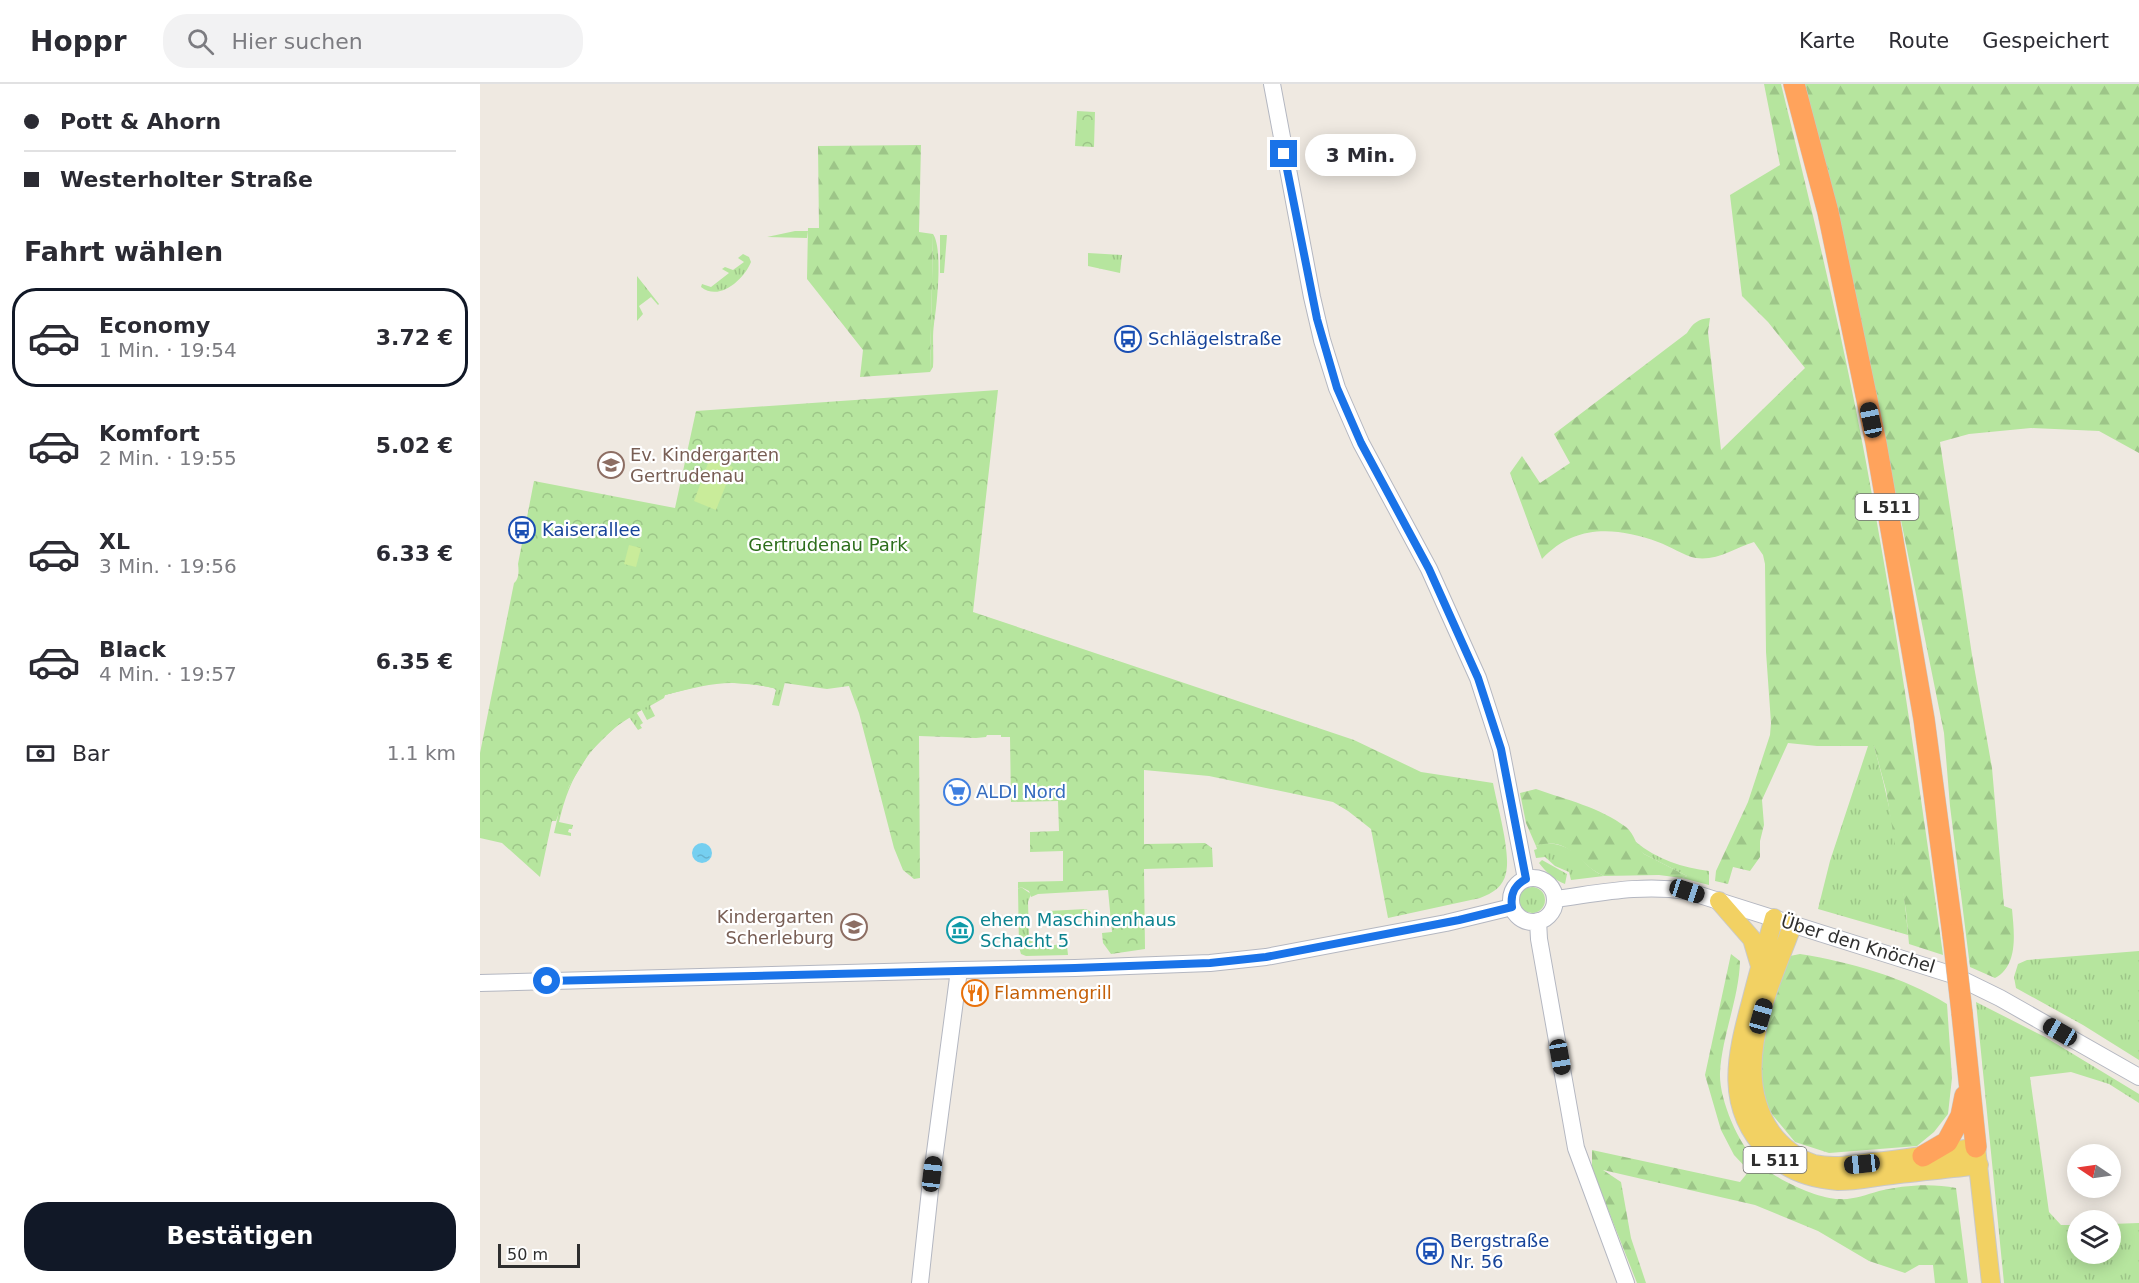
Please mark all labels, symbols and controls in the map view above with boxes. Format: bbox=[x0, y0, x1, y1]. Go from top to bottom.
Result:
search box bbox=[163, 14, 583, 68]
text: Hoppr bbox=[30, 25, 127, 58]
icon: search bbox=[184, 25, 217, 58]
text: Hier suchen bbox=[232, 29, 363, 54]
text: Karte bbox=[1799, 29, 1855, 53]
text: Route bbox=[1888, 29, 1949, 53]
text: Gespeichert bbox=[1982, 29, 2109, 53]
text: Pott & Ahorn bbox=[60, 109, 221, 134]
callout: 3 Min. bbox=[1305, 133, 1416, 175]
route end bbox=[1270, 140, 1297, 167]
text: 3 Min. bbox=[1326, 143, 1395, 167]
text: Westerholter Straße bbox=[60, 167, 313, 192]
text: Fahrt wählen bbox=[24, 236, 223, 267]
icon: car bbox=[27, 311, 81, 365]
text: Economy bbox=[99, 313, 210, 338]
bus stop icon: Schlägelstraße bbox=[1113, 324, 1143, 354]
text: 3.72 € bbox=[376, 325, 453, 350]
place label: Schlägelstraße bbox=[1148, 328, 1282, 349]
text: 1 Min. · 19:54 bbox=[99, 338, 237, 362]
car bbox=[1858, 401, 1884, 439]
icon: car bbox=[27, 419, 81, 473]
text: Komfort bbox=[99, 421, 200, 446]
text: 5.02 € bbox=[376, 433, 453, 458]
place label: Ev. Kindergarten Gertrudenau bbox=[630, 444, 779, 486]
text: 2 Min. · 19:55 bbox=[99, 446, 237, 470]
school or university icon: Ev. Kindergarten Gertrudenau bbox=[596, 450, 626, 480]
road number: L 511 bbox=[1856, 494, 1918, 520]
bus stop icon: Kaiserallee bbox=[507, 515, 537, 545]
place label: Kaiserallee bbox=[542, 519, 641, 540]
icon: car bbox=[27, 527, 81, 581]
text: XL bbox=[99, 529, 130, 554]
park label: Gertrudenau Park bbox=[748, 534, 908, 555]
text: 6.33 € bbox=[376, 541, 453, 566]
text: 3 Min. · 19:56 bbox=[99, 554, 237, 578]
icon: car bbox=[27, 635, 81, 689]
text: Black bbox=[99, 637, 166, 662]
text: 6.35 € bbox=[376, 649, 453, 674]
text: 4 Min. · 19:57 bbox=[99, 662, 237, 686]
icon: cash bbox=[24, 737, 57, 770]
text: Bar bbox=[72, 741, 110, 766]
text: 1.1 km bbox=[387, 741, 456, 765]
supermarket icon: ALDI Nord bbox=[942, 777, 972, 807]
place label: ALDI Nord bbox=[976, 781, 1066, 802]
car bbox=[1667, 877, 1707, 905]
place label: Kindergarten Scherleburg bbox=[717, 906, 834, 948]
place label: ehem Maschinenhaus Schacht 5 bbox=[980, 909, 1176, 951]
street label: Über den Knöchel bbox=[1779, 910, 1938, 977]
school or university icon: Kindergarten Scherleburg bbox=[839, 912, 869, 942]
museum icon: ehem Maschinenhaus Schacht 5 bbox=[945, 915, 975, 945]
route start bbox=[533, 967, 560, 994]
restaurant icon: Flammengrill bbox=[960, 978, 990, 1008]
place label: Flammengrill bbox=[994, 982, 1112, 1003]
car bbox=[1747, 996, 1775, 1036]
car bbox=[2040, 1015, 2080, 1049]
car bbox=[1548, 1038, 1572, 1076]
north arrow bbox=[2067, 1144, 2121, 1198]
map controls bbox=[2067, 1144, 2121, 1264]
road number: L 511 bbox=[1744, 1147, 1806, 1173]
car bbox=[1843, 1153, 1881, 1175]
car bbox=[921, 1155, 943, 1193]
button: Bestätigen bbox=[24, 1202, 456, 1271]
button: layers bbox=[2067, 1210, 2121, 1264]
place label: Bergstraße Nr. 56 bbox=[1450, 1230, 1549, 1272]
bus stop icon: Bergstraße Nr. 56 bbox=[1415, 1236, 1445, 1266]
scale bar bbox=[498, 1241, 580, 1268]
text: 50 m bbox=[507, 1245, 548, 1264]

